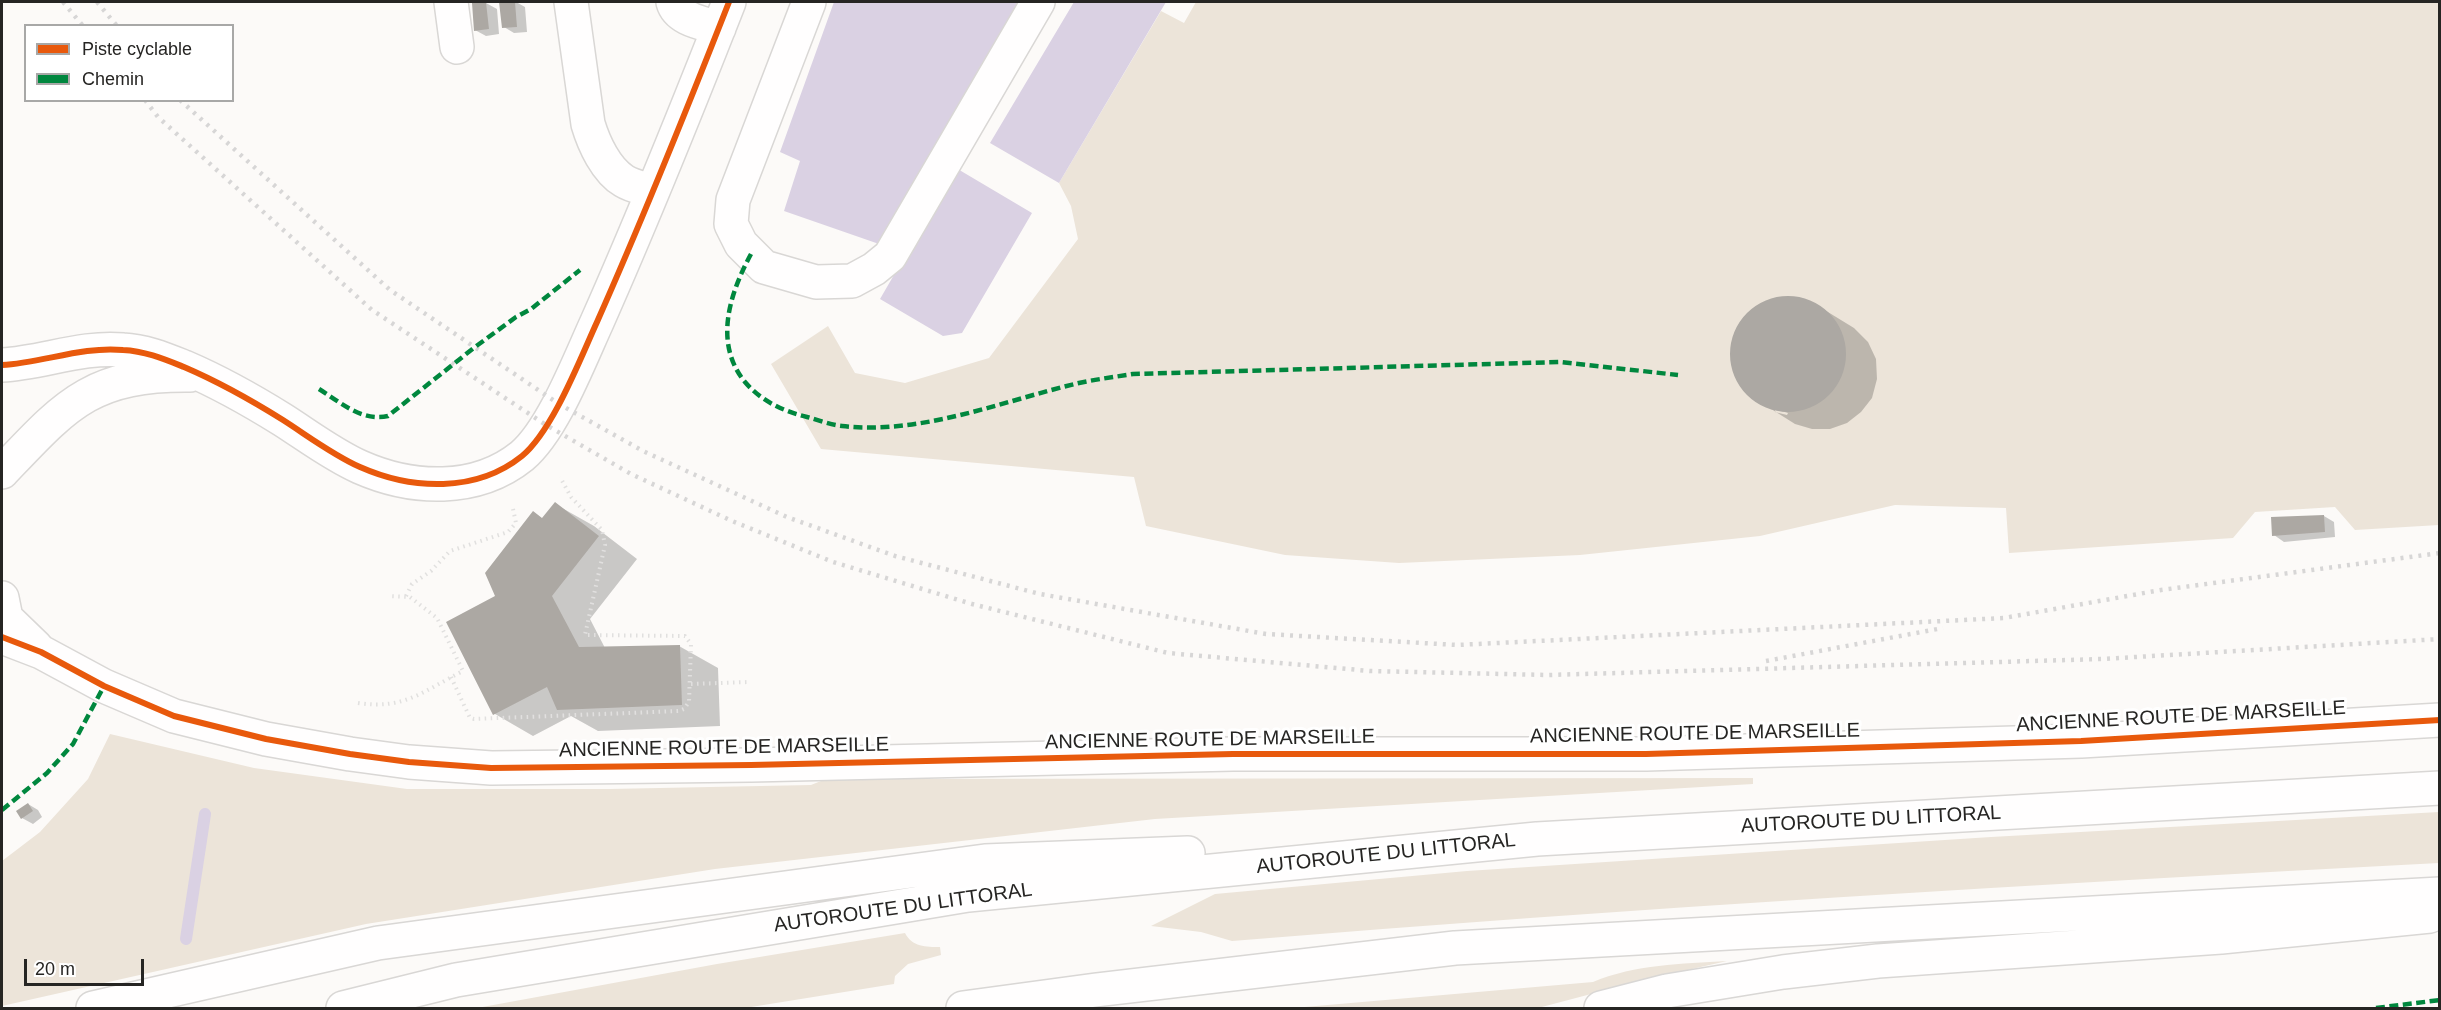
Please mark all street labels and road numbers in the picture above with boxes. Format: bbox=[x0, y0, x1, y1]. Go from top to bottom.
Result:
street label: ANCIENNE ROUTE DE MARSEILLE bbox=[2016, 696, 2346, 738]
street label: ANCIENNE ROUTE DE MARSEILLE bbox=[1530, 719, 1860, 749]
street label: ANCIENNE ROUTE DE MARSEILLE bbox=[1045, 725, 1375, 755]
street label: ANCIENNE ROUTE DE MARSEILLE bbox=[559, 733, 889, 763]
street label: AUTOROUTE DU LITTORAL bbox=[1740, 801, 2002, 839]
street label: AUTOROUTE DU LITTORAL bbox=[1255, 828, 1517, 880]
street label: AUTOROUTE DU LITTORAL bbox=[772, 878, 1034, 938]

